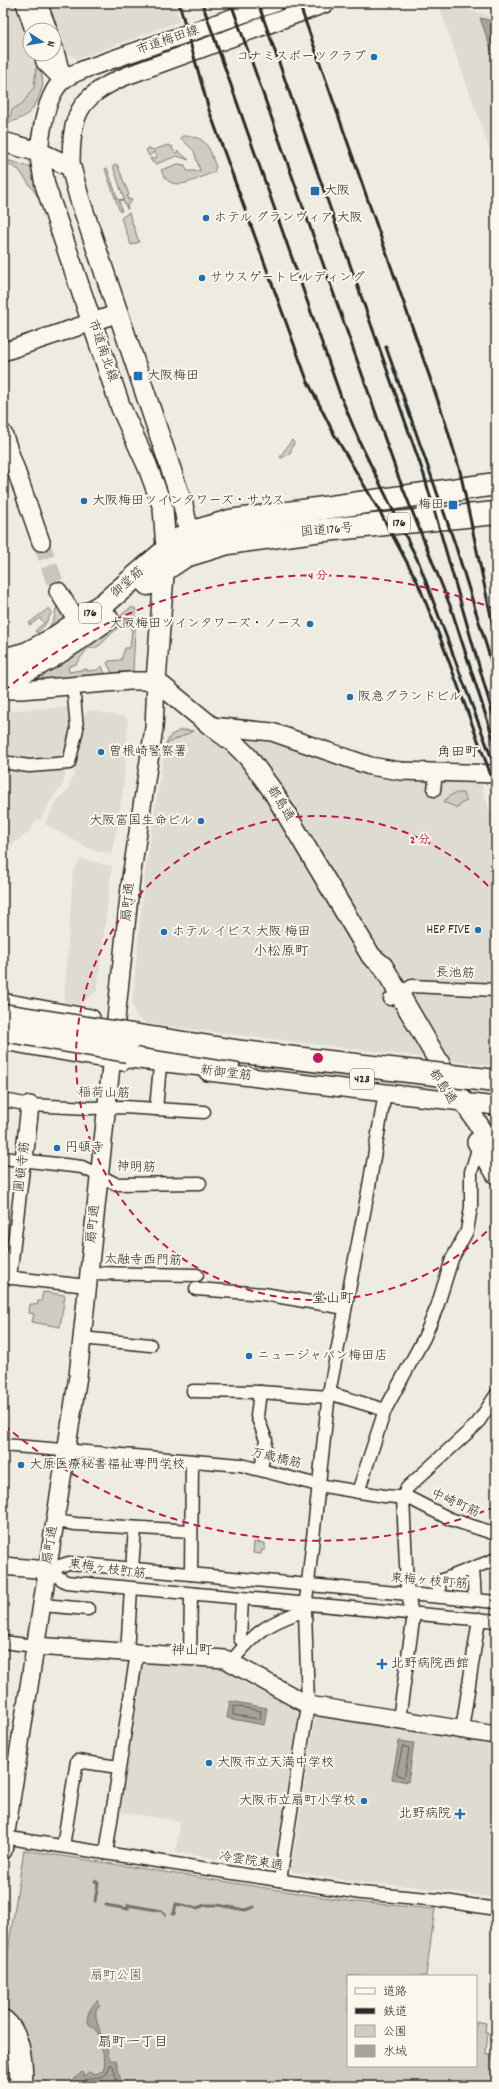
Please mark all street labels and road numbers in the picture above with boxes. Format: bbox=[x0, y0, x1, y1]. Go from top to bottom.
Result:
street label: 市道梅田線 bbox=[134, 21, 203, 61]
street label: 市道南北線 bbox=[82, 317, 122, 386]
road number: 176 bbox=[388, 513, 410, 533]
street label: 国道176号 bbox=[300, 519, 354, 543]
street label: 御堂筋 bbox=[107, 563, 149, 603]
road number: 176 bbox=[79, 603, 101, 623]
street label: 都島通 bbox=[262, 782, 298, 826]
street label: 扇町通 bbox=[118, 882, 140, 922]
street label: 長池筋 bbox=[435, 964, 475, 984]
street label: 新御堂筋 bbox=[199, 1061, 253, 1087]
street label: 都島通 bbox=[423, 1065, 461, 1109]
road number: 423 bbox=[350, 1069, 374, 1089]
street label: 稲荷山筋 bbox=[78, 1084, 130, 1104]
street label: 圓頓寺筋 bbox=[10, 1140, 36, 1194]
street label: 神明筋 bbox=[116, 1158, 156, 1178]
street label: 扇町通 bbox=[83, 1204, 105, 1244]
street label: 太融寺西門筋 bbox=[104, 1251, 182, 1271]
street label: 万歳橋筋 bbox=[248, 1443, 304, 1475]
street label: 中崎町筋 bbox=[427, 1485, 483, 1523]
street label: 扇町通 bbox=[39, 1524, 63, 1566]
street label: 東梅ヶ枝町筋 bbox=[67, 1555, 147, 1585]
street label: 東梅ヶ枝町筋 bbox=[389, 1569, 469, 1595]
street label: 冷雲院東通 bbox=[217, 1848, 285, 1876]

